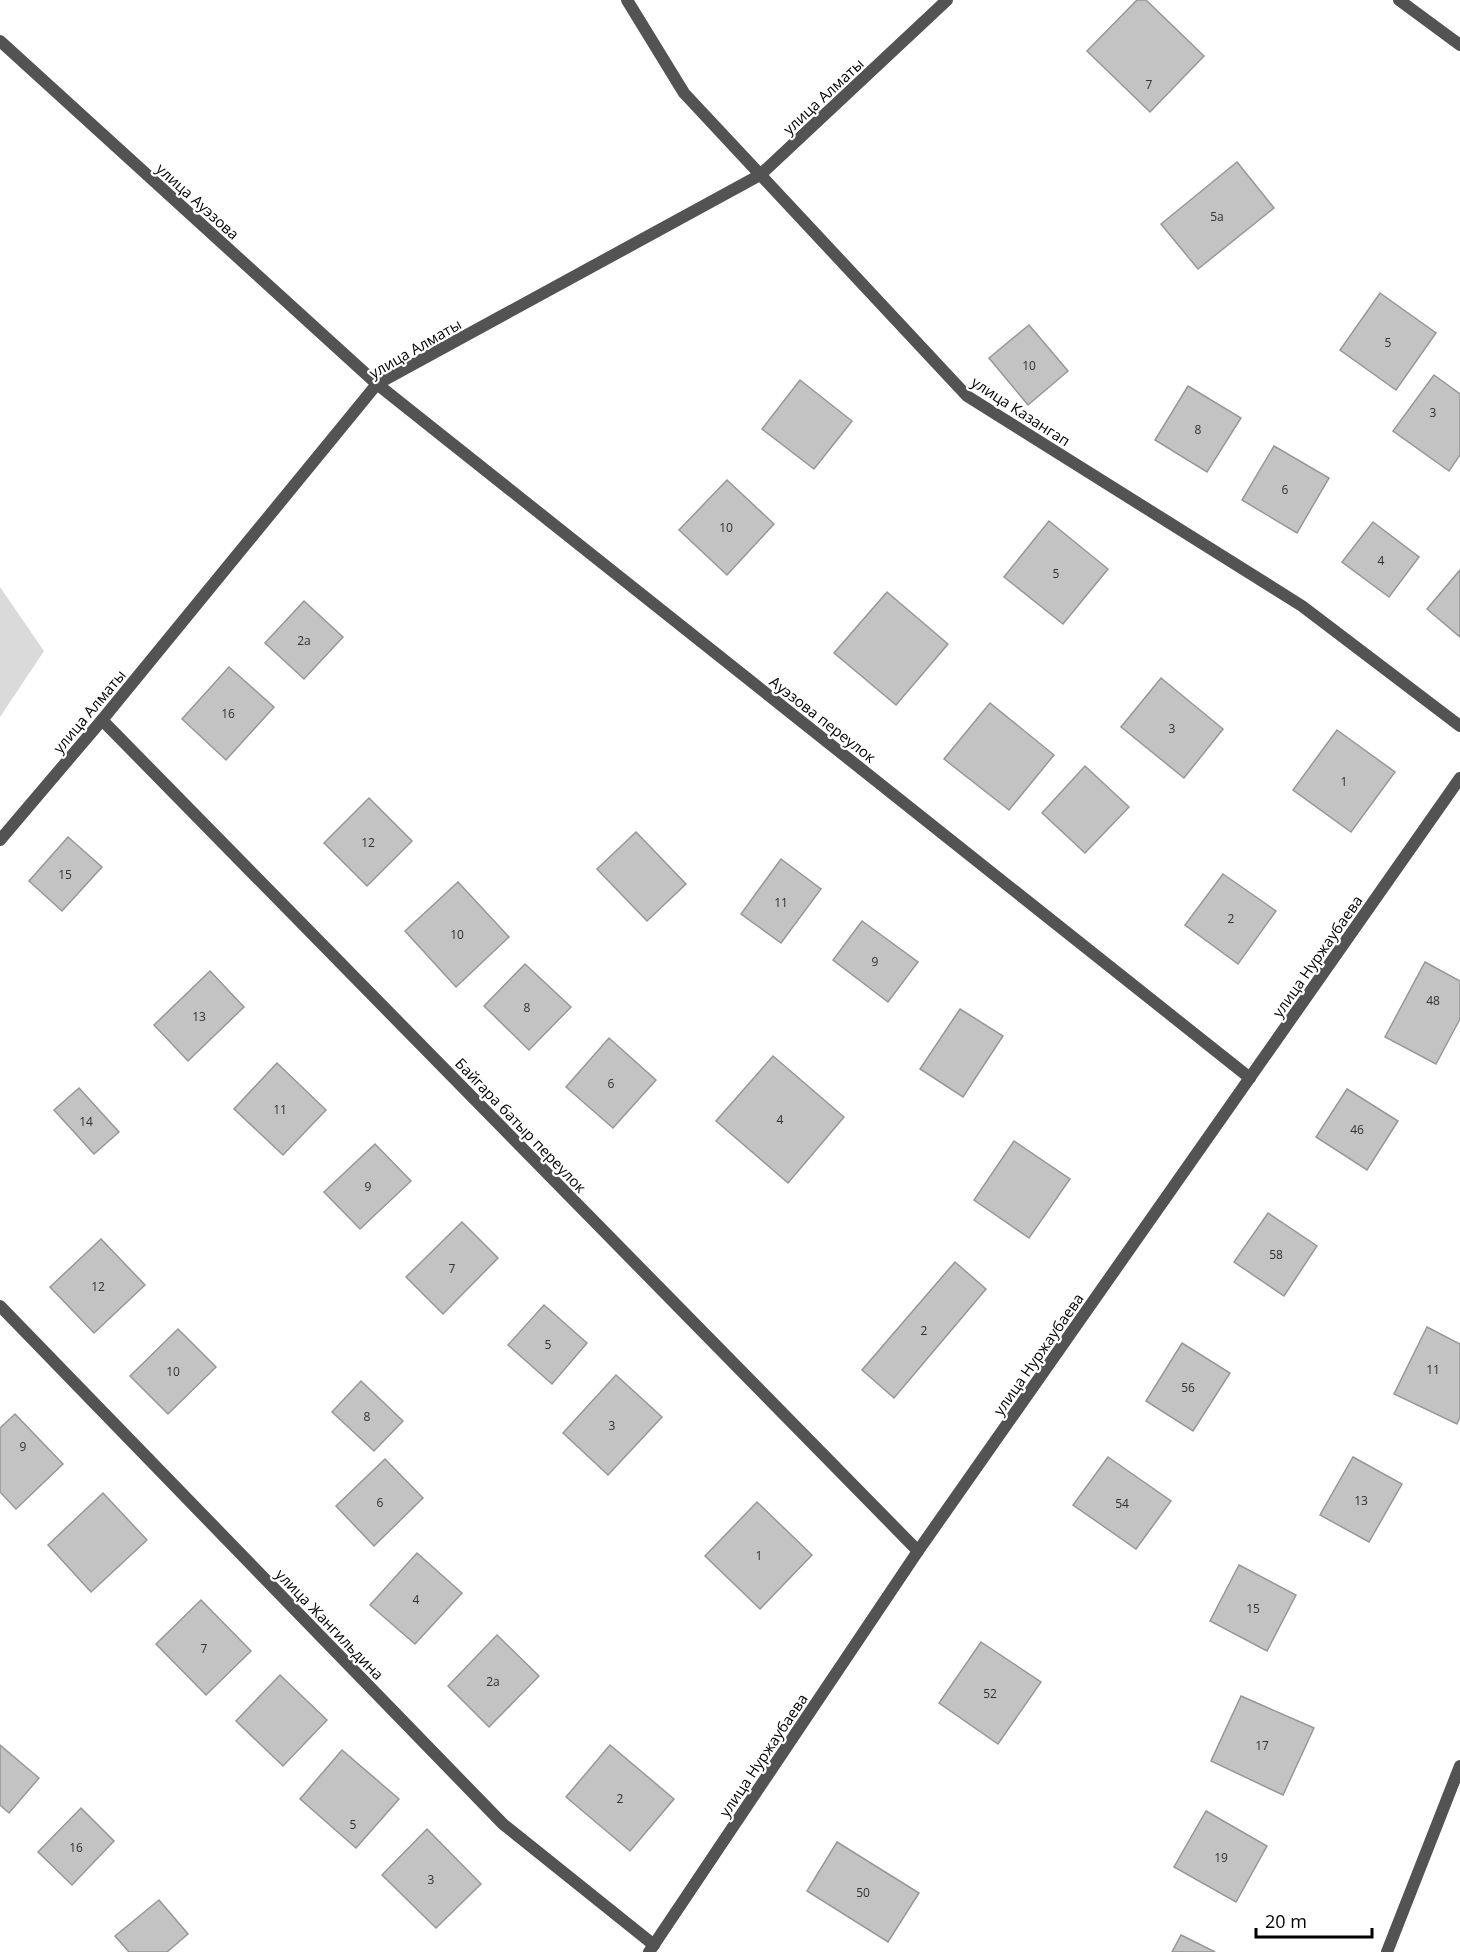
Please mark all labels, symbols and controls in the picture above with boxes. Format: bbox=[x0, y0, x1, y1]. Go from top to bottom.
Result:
street label: улица Алматы bbox=[778, 53, 868, 139]
house number: 7 bbox=[1146, 76, 1153, 93]
street label: улица Ауэзова bbox=[152, 158, 244, 244]
house number: 5а bbox=[1210, 208, 1224, 225]
street label: улица Алматы bbox=[365, 314, 465, 382]
house number: 5 bbox=[1385, 334, 1392, 351]
house number: 10 bbox=[1022, 357, 1036, 374]
street label: улица Казангап bbox=[968, 372, 1074, 450]
house number: 3 bbox=[1430, 404, 1437, 421]
house number: 8 bbox=[1195, 421, 1202, 438]
house number: 6 bbox=[1282, 481, 1289, 498]
house number: 10 bbox=[719, 519, 733, 536]
house number: 4 bbox=[1378, 552, 1385, 569]
house number: 5 bbox=[1053, 565, 1060, 582]
house number: 2а bbox=[297, 632, 311, 649]
street label: улица Алматы bbox=[48, 665, 130, 757]
street label: Ауэзова переулок bbox=[766, 671, 880, 767]
house number: 16 bbox=[221, 705, 235, 722]
house number: 3 bbox=[1169, 720, 1176, 737]
house number: 1 bbox=[1341, 773, 1347, 790]
house number: 12 bbox=[361, 834, 375, 851]
house number: 15 bbox=[58, 866, 72, 883]
street label: улица Нуржаубаева bbox=[1267, 891, 1367, 1021]
house number: 11 bbox=[774, 894, 788, 911]
house number: 2 bbox=[1228, 910, 1235, 927]
house number: 10 bbox=[450, 926, 464, 943]
house number: 9 bbox=[872, 953, 879, 970]
house number: 48 bbox=[1426, 992, 1440, 1009]
house number: 8 bbox=[524, 999, 531, 1016]
house number: 13 bbox=[192, 1008, 206, 1025]
street label: Байгара батыр переулок bbox=[451, 1053, 591, 1197]
house number: 6 bbox=[608, 1075, 615, 1092]
house number: 11 bbox=[273, 1101, 287, 1118]
house number: 4 bbox=[777, 1111, 784, 1128]
house number: 14 bbox=[79, 1113, 93, 1130]
house number: 46 bbox=[1350, 1121, 1364, 1138]
house number: 9 bbox=[365, 1178, 372, 1195]
house number: 58 bbox=[1269, 1246, 1283, 1263]
house number: 7 bbox=[449, 1260, 456, 1277]
house number: 12 bbox=[91, 1278, 105, 1295]
street label: улица Нуржаубаева bbox=[988, 1289, 1088, 1419]
house number: 2 bbox=[921, 1322, 928, 1339]
house number: 5 bbox=[545, 1336, 552, 1353]
house number: 11 bbox=[1426, 1361, 1440, 1378]
house number: 10 bbox=[166, 1363, 180, 1380]
house number: 56 bbox=[1181, 1379, 1195, 1396]
house number: 8 bbox=[364, 1408, 371, 1425]
house number: 3 bbox=[609, 1417, 616, 1434]
house number: 9 bbox=[20, 1438, 27, 1455]
house number: 13 bbox=[1354, 1492, 1368, 1509]
house number: 6 bbox=[377, 1494, 384, 1511]
house number: 54 bbox=[1115, 1495, 1129, 1512]
house number: 1 bbox=[756, 1547, 762, 1564]
street label: улица Жангильдина bbox=[272, 1564, 388, 1684]
house number: 4 bbox=[413, 1591, 420, 1608]
house number: 15 bbox=[1246, 1600, 1260, 1617]
house number: 7 bbox=[201, 1640, 208, 1657]
house number: 2а bbox=[486, 1673, 500, 1690]
house number: 52 bbox=[983, 1685, 997, 1702]
street label: улица Нуржаубаева bbox=[714, 1690, 812, 1820]
house number: 17 bbox=[1255, 1737, 1269, 1754]
house number: 2 bbox=[617, 1790, 624, 1807]
house number: 5 bbox=[350, 1816, 357, 1833]
house number: 16 bbox=[69, 1839, 83, 1856]
house number: 19 bbox=[1214, 1849, 1228, 1866]
house number: 3 bbox=[428, 1871, 435, 1888]
house number: 50 bbox=[856, 1884, 870, 1901]
scale bar bbox=[1256, 1901, 1372, 1939]
text: 20 m bbox=[1265, 1909, 1307, 1933]

